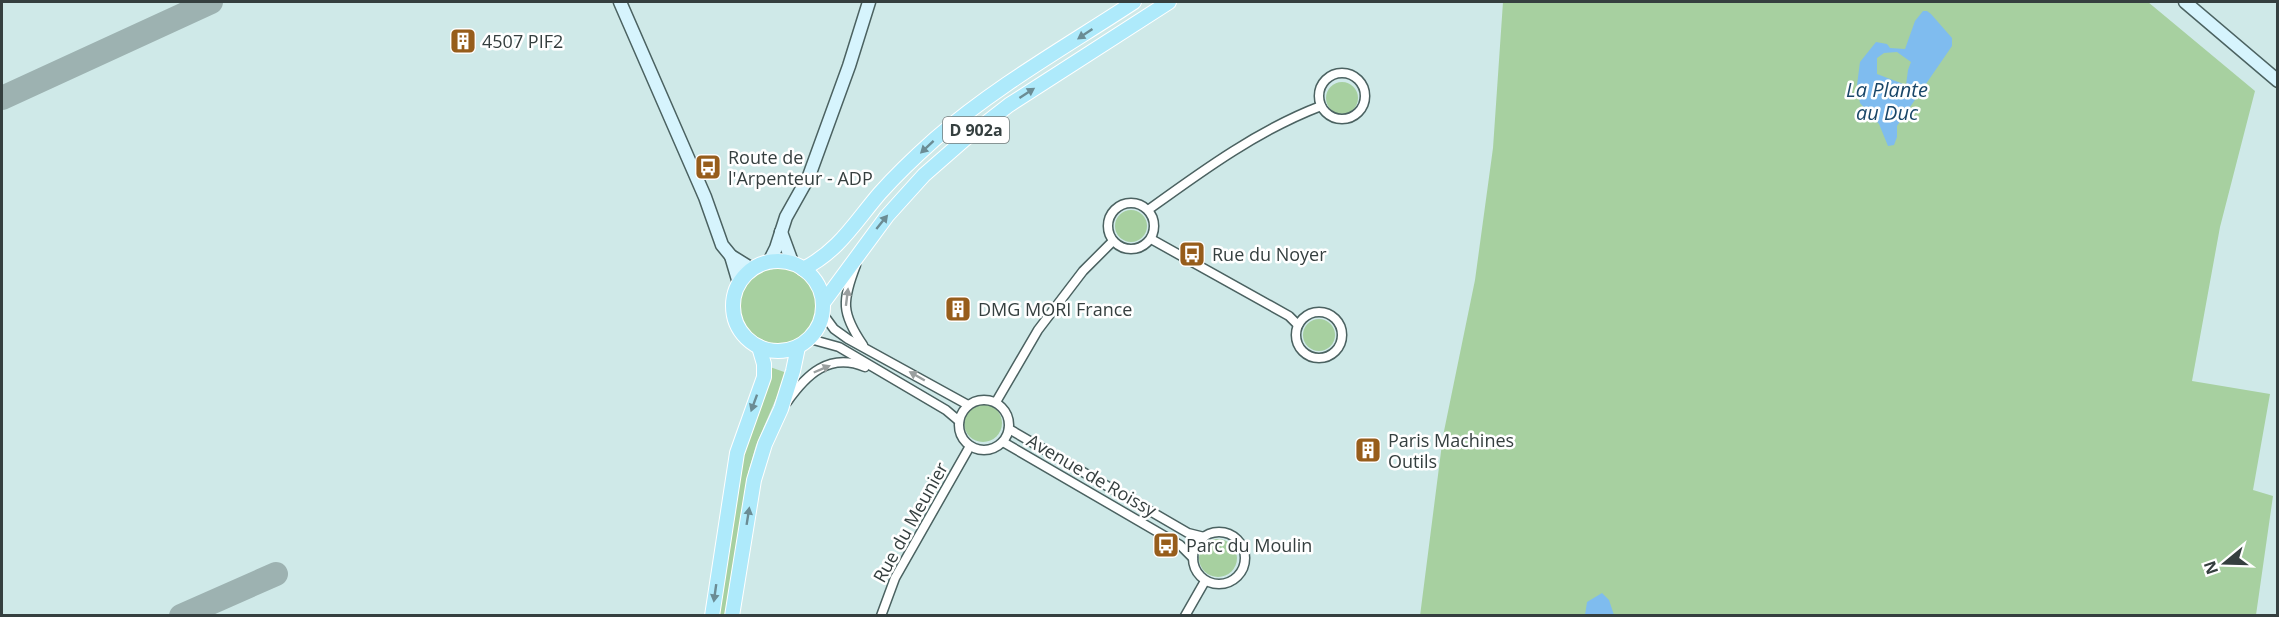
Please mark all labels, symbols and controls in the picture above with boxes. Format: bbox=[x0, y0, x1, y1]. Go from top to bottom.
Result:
building icon: 4507 PIF2 bbox=[448, 26, 478, 56]
one-way arrow bbox=[1077, 28, 1093, 39]
place label: 4507 PIF2 bbox=[482, 29, 563, 53]
water label: La Plante au Duc bbox=[1846, 76, 1928, 126]
one-way arrow bbox=[1019, 87, 1035, 98]
road number: D 902a bbox=[943, 117, 1009, 143]
one-way arrow bbox=[920, 139, 934, 153]
place label: Route de l'Arpenteur - ADP bbox=[728, 145, 873, 190]
bus stop icon: Route de l'Arpenteur - ADP bbox=[693, 152, 723, 182]
one-way arrow bbox=[876, 214, 889, 230]
bus stop icon: Rue du Noyer bbox=[1177, 239, 1207, 269]
place label: Rue du Noyer bbox=[1212, 242, 1327, 266]
one-way arrow bbox=[842, 287, 851, 306]
building icon: DMG MORI France bbox=[943, 294, 973, 324]
place label: DMG MORI France bbox=[978, 297, 1132, 321]
one-way arrow bbox=[813, 364, 831, 374]
one-way arrow bbox=[909, 371, 925, 382]
one-way arrow bbox=[749, 394, 759, 412]
street label: Avenue de Roissy bbox=[1023, 428, 1162, 522]
place label: Paris Machines Outils bbox=[1388, 428, 1514, 473]
building icon: Paris Machines Outils bbox=[1353, 435, 1383, 465]
street label: Rue du Meunier bbox=[867, 457, 953, 586]
one-way arrow bbox=[744, 507, 753, 526]
bus stop icon: Parc du Moulin bbox=[1151, 530, 1181, 560]
place label: Parc du Moulin bbox=[1186, 533, 1312, 557]
north arrow bbox=[2195, 533, 2255, 593]
text: N bbox=[2198, 558, 2223, 578]
one-way arrow bbox=[711, 584, 720, 603]

